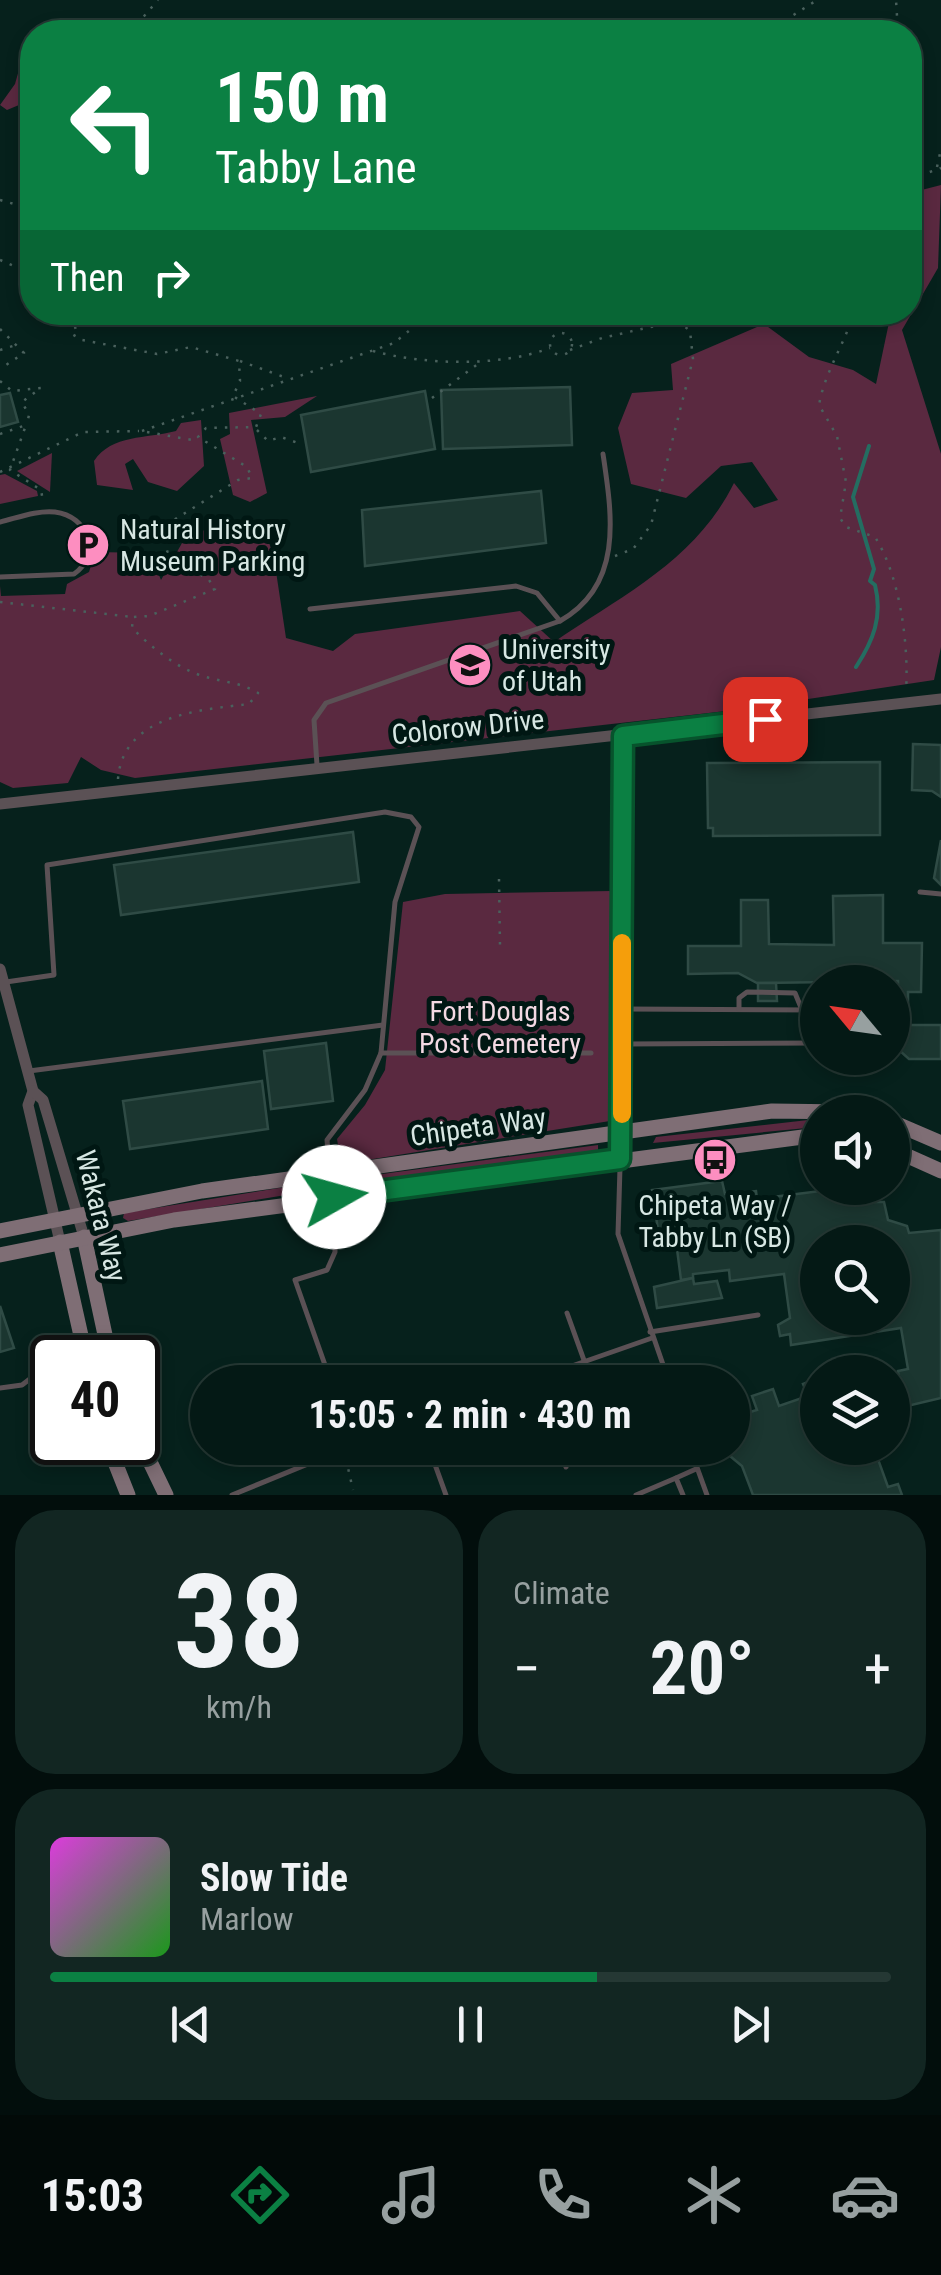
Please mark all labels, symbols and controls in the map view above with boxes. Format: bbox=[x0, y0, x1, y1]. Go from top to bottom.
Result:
text: 150 m bbox=[215, 57, 389, 139]
icon: left bbox=[50, 60, 180, 190]
text: Tabby Lane bbox=[215, 141, 417, 194]
icon: right bbox=[144, 250, 199, 305]
text: Then bbox=[50, 256, 124, 300]
place label: Natural History Museum Parking bbox=[120, 513, 305, 578]
parking icon: Natural History Museum Parking bbox=[65, 522, 111, 568]
place label: University of Utah bbox=[502, 633, 611, 698]
school or university icon: University of Utah bbox=[447, 642, 493, 688]
pin bbox=[723, 677, 808, 762]
icon: arrive bbox=[738, 692, 793, 747]
street label: Colorow Drive bbox=[390, 703, 546, 751]
north arrow bbox=[800, 965, 910, 1075]
map controls bbox=[800, 965, 910, 1465]
park label: Fort Douglas Post Cemetery bbox=[419, 995, 581, 1060]
button: sound bbox=[800, 1095, 910, 1205]
street label: Chipeta Way bbox=[408, 1101, 548, 1153]
bus stop icon: Chipeta Way / Tabby Ln (SB) bbox=[692, 1137, 738, 1183]
position arrow bbox=[282, 1145, 386, 1249]
street label: Wakara Way bbox=[69, 1147, 133, 1285]
place label: Chipeta Way / Tabby Ln (SB) bbox=[638, 1189, 792, 1254]
button: search bbox=[800, 1225, 910, 1335]
speed limit sign: 40 bbox=[30, 1335, 160, 1465]
button: layers bbox=[800, 1355, 910, 1465]
text: 15:05 · 2 min · 430 m bbox=[309, 1393, 631, 1437]
text: 38 bbox=[173, 1546, 305, 1699]
text: Climate bbox=[513, 1574, 610, 1612]
text: 20° bbox=[650, 1624, 755, 1712]
text: − bbox=[513, 1637, 541, 1701]
text: + bbox=[864, 1637, 891, 1701]
text: km/h bbox=[206, 1688, 272, 1726]
text: Slow Tide bbox=[200, 1856, 348, 1900]
text: Marlow bbox=[200, 1900, 293, 1938]
icon: previous bbox=[163, 1997, 218, 2052]
icon: pause bbox=[443, 1997, 498, 2052]
icon: next bbox=[723, 1997, 778, 2052]
icon: directions bbox=[225, 2160, 295, 2230]
icon: music bbox=[376, 2160, 446, 2230]
icon: phone bbox=[528, 2160, 598, 2230]
icon: climate bbox=[679, 2160, 749, 2230]
icon: car bbox=[830, 2160, 900, 2230]
text: 15:03 bbox=[41, 2169, 144, 2222]

